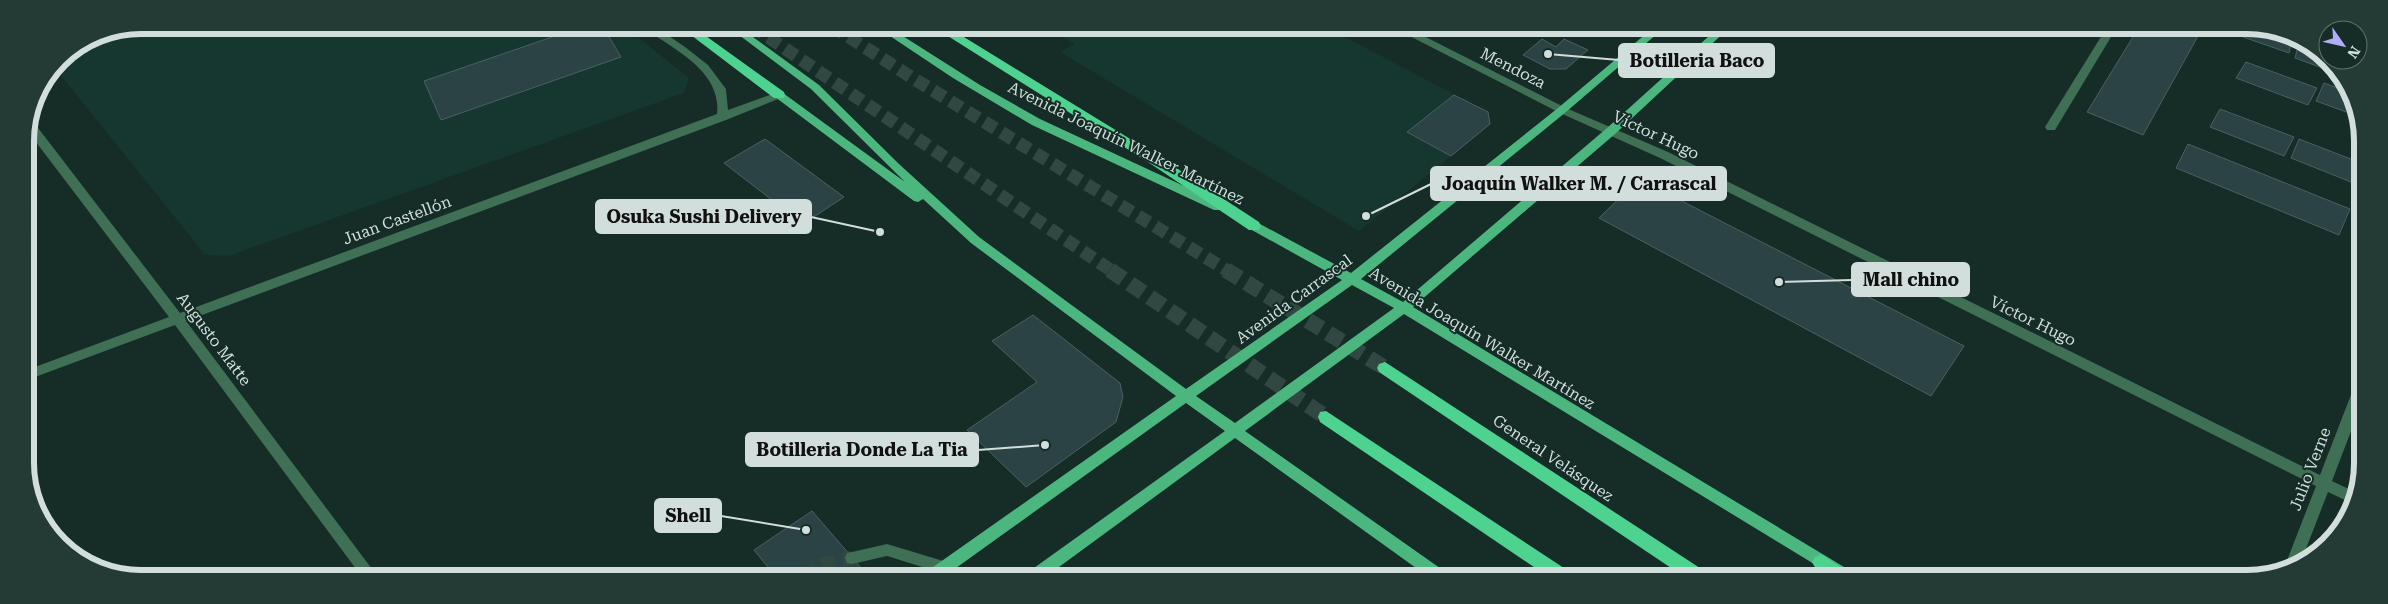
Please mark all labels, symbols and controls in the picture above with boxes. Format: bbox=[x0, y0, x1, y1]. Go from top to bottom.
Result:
north arrow bbox=[2318, 20, 2368, 70]
text: N bbox=[2344, 43, 2363, 61]
street label: Mendoza bbox=[1477, 44, 1549, 93]
callout: Botilleria Baco bbox=[1619, 44, 1774, 77]
text: Botilleria Baco bbox=[1630, 50, 1765, 71]
street label: Avenida Joaquín Walker Martínez bbox=[1005, 77, 1247, 209]
street label: Víctor Hugo bbox=[1610, 107, 1702, 163]
callout: Joaquín Walker M. / Carrascal bbox=[1431, 167, 1726, 200]
text: Joaquín Walker M. / Carrascal bbox=[1442, 173, 1717, 194]
street label: Juan Castellón bbox=[340, 192, 454, 248]
callout: Osuka Sushi Delivery bbox=[596, 200, 811, 233]
text: Osuka Sushi Delivery bbox=[606, 206, 802, 227]
street label: Avenida Carrascal bbox=[1232, 251, 1356, 347]
street label: Avenida Joaquín Walker Martínez bbox=[1366, 263, 1599, 413]
callout: Mall chino bbox=[1852, 263, 1969, 296]
text: Mall chino bbox=[1863, 269, 1960, 290]
street label: Augusto Matte bbox=[173, 289, 255, 389]
street label: Víctor Hugo bbox=[1987, 292, 2079, 350]
street label: General Velásquez bbox=[1489, 411, 1617, 506]
street label: Julio Verne bbox=[2285, 425, 2335, 513]
callout: Botilleria Donde La Tia bbox=[746, 433, 978, 466]
text: Botilleria Donde La Tia bbox=[756, 439, 968, 460]
callout: Shell bbox=[655, 499, 721, 532]
text: Shell bbox=[665, 505, 711, 526]

